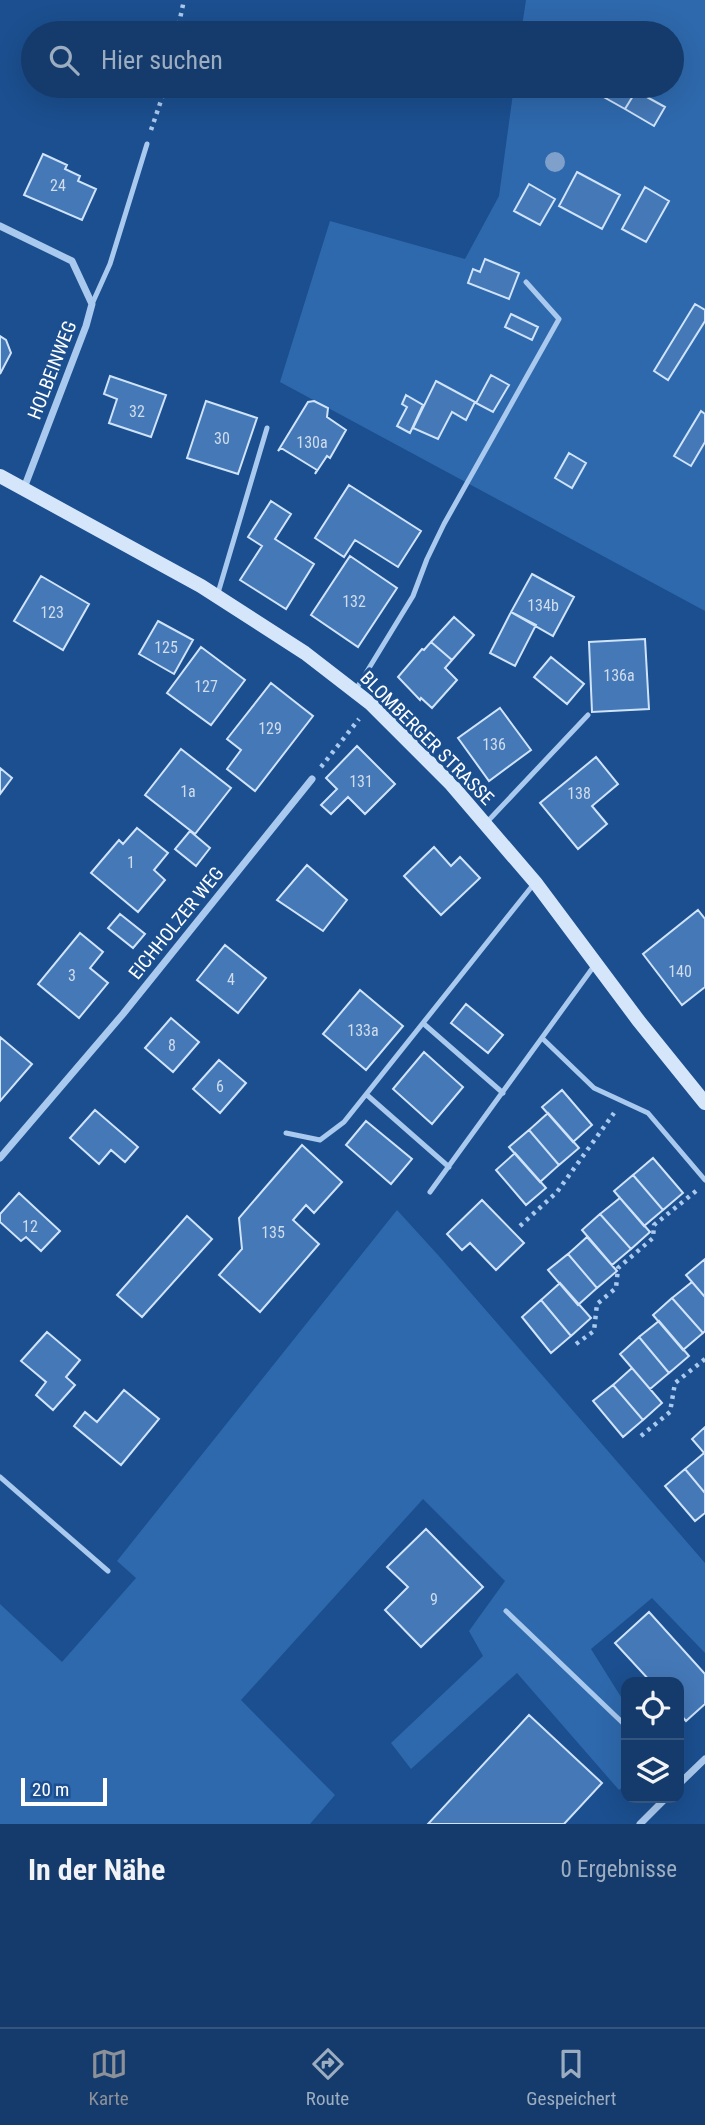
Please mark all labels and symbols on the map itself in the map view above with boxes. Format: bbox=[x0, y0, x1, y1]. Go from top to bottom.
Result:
house number: 24 bbox=[50, 176, 66, 195]
street label: HOLBEINWEG bbox=[23, 317, 81, 423]
house number: 32 bbox=[129, 402, 145, 421]
house number: 30 bbox=[214, 429, 230, 448]
house number: 130a bbox=[296, 433, 328, 452]
house number: 132 bbox=[342, 592, 366, 611]
house number: 134b bbox=[527, 596, 559, 615]
house number: 123 bbox=[40, 603, 64, 622]
house number: 125 bbox=[154, 638, 178, 657]
street label: BLOMBERGER STRASSE bbox=[355, 666, 499, 810]
house number: 136a bbox=[603, 666, 635, 685]
house number: 127 bbox=[194, 677, 218, 696]
house number: 129 bbox=[258, 719, 282, 738]
house number: 136 bbox=[482, 735, 506, 754]
house number: 131 bbox=[349, 772, 373, 791]
house number: 1a bbox=[180, 782, 196, 801]
house number: 138 bbox=[567, 784, 591, 803]
house number: 1 bbox=[127, 853, 135, 872]
street label: EICHHOLZER WEG bbox=[124, 862, 228, 984]
house number: 140 bbox=[668, 962, 692, 981]
house number: 3 bbox=[68, 966, 76, 985]
house number: 4 bbox=[227, 970, 235, 989]
house number: 133a bbox=[347, 1021, 379, 1040]
house number: 8 bbox=[168, 1036, 176, 1055]
house number: 6 bbox=[216, 1077, 224, 1096]
house number: 12 bbox=[22, 1217, 38, 1236]
house number: 135 bbox=[261, 1223, 285, 1242]
house number: 9 bbox=[430, 1590, 438, 1609]
scale bar bbox=[21, 1775, 107, 1807]

